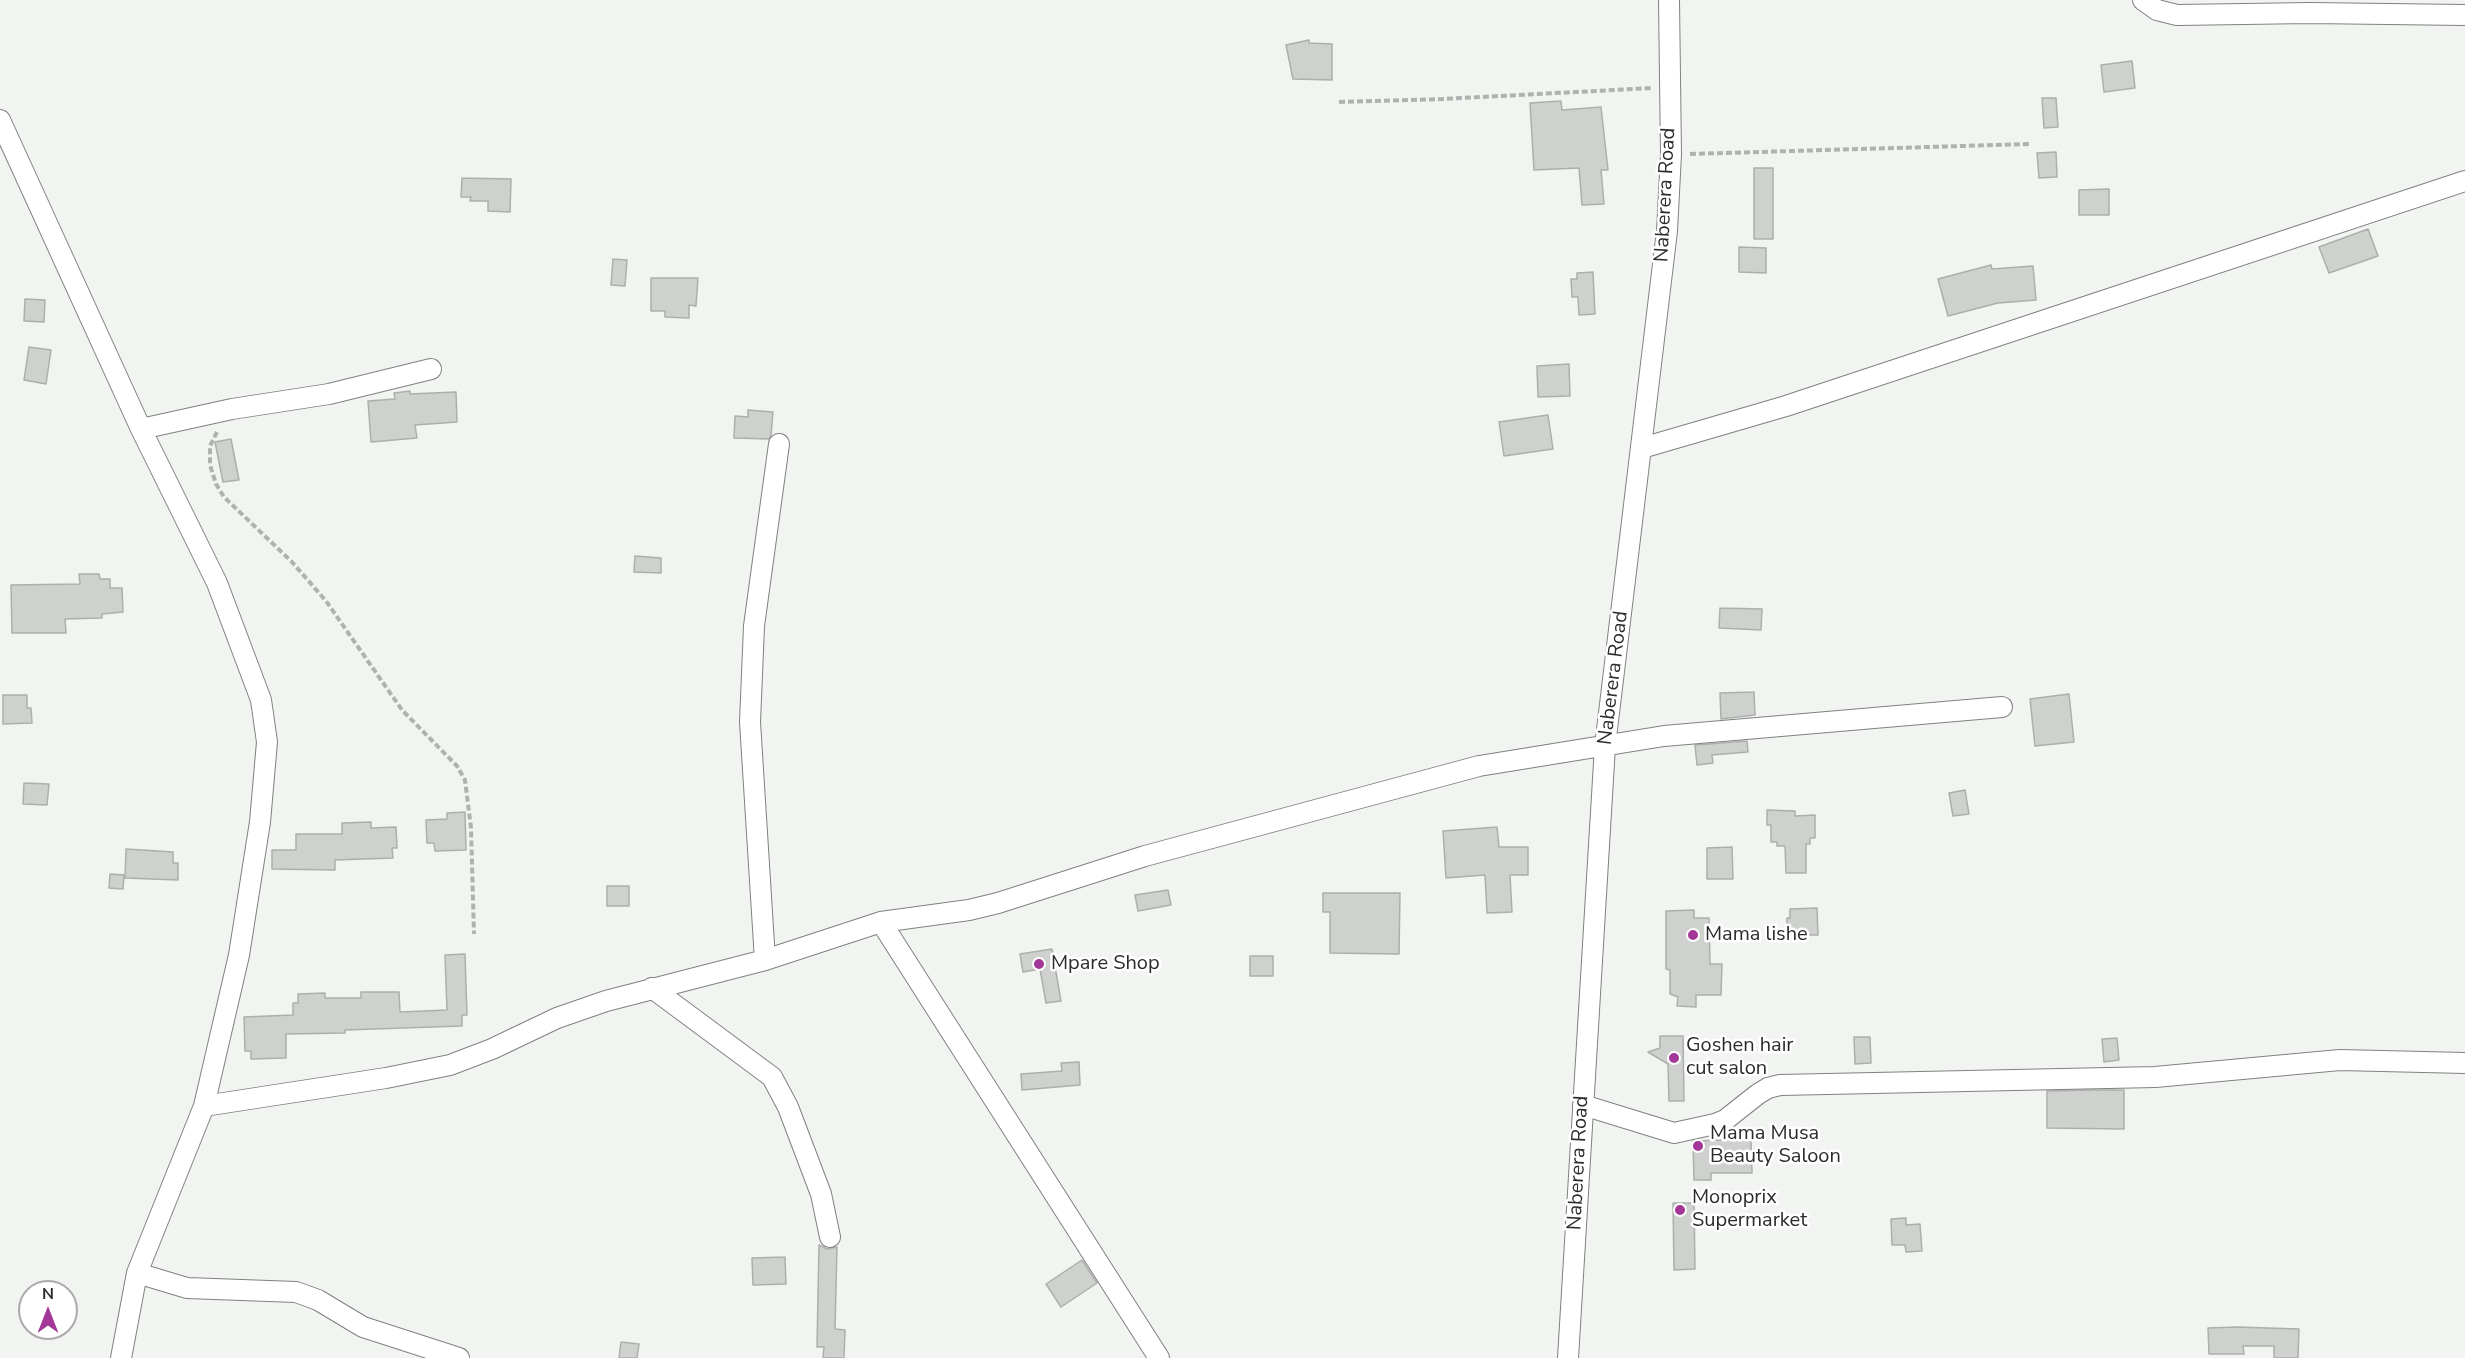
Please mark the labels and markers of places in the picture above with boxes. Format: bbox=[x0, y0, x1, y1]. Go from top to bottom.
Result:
place label: Mama lishe bbox=[1705, 923, 1808, 947]
marker: Mama lishe bbox=[1686, 928, 1700, 942]
place label: Mpare Shop bbox=[1051, 952, 1160, 976]
marker: Mpare Shop bbox=[1032, 957, 1046, 971]
place label: Goshen hair cut salon bbox=[1686, 1034, 1794, 1081]
marker: Goshen hair cut salon bbox=[1667, 1051, 1681, 1065]
place label: Mama Musa Beauty Saloon bbox=[1710, 1122, 1841, 1169]
marker: Mama Musa Beauty Saloon bbox=[1691, 1139, 1705, 1153]
place label: Monoprix Supermarket bbox=[1692, 1186, 1807, 1233]
marker: Monoprix Supermarket bbox=[1673, 1203, 1687, 1217]

